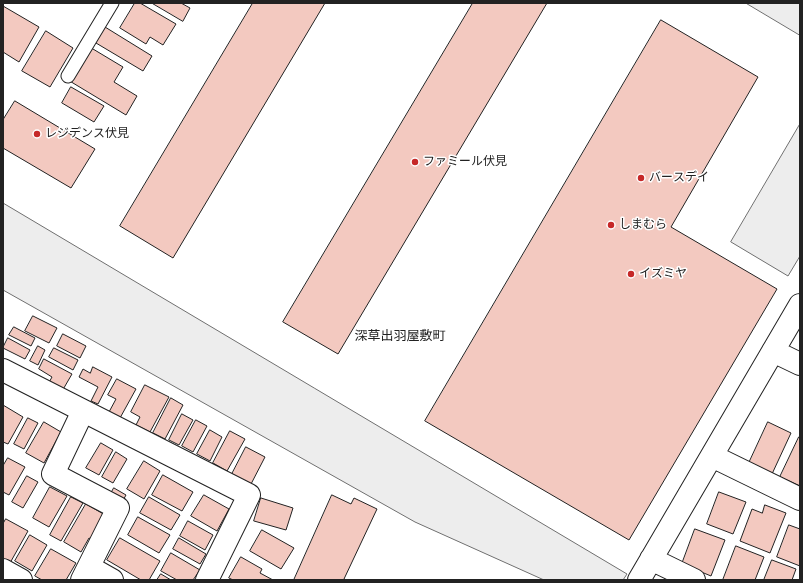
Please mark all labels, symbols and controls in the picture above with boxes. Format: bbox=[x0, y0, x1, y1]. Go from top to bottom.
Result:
place label: レジデンス伏見 bbox=[45, 127, 129, 141]
marker: レジデンス伏見 bbox=[32, 129, 42, 139]
place label: ファミール伏見 bbox=[423, 155, 507, 169]
marker: ファミール伏見 bbox=[410, 157, 420, 167]
place label: バースデイ bbox=[649, 171, 709, 185]
marker: バースデイ bbox=[636, 173, 646, 183]
place label: しまむら bbox=[619, 218, 667, 232]
marker: しまむら bbox=[606, 220, 616, 230]
place label: イズミヤ bbox=[639, 267, 687, 281]
marker: イズミヤ bbox=[626, 269, 636, 279]
district label: 深草出羽屋敷町 bbox=[355, 329, 445, 345]

